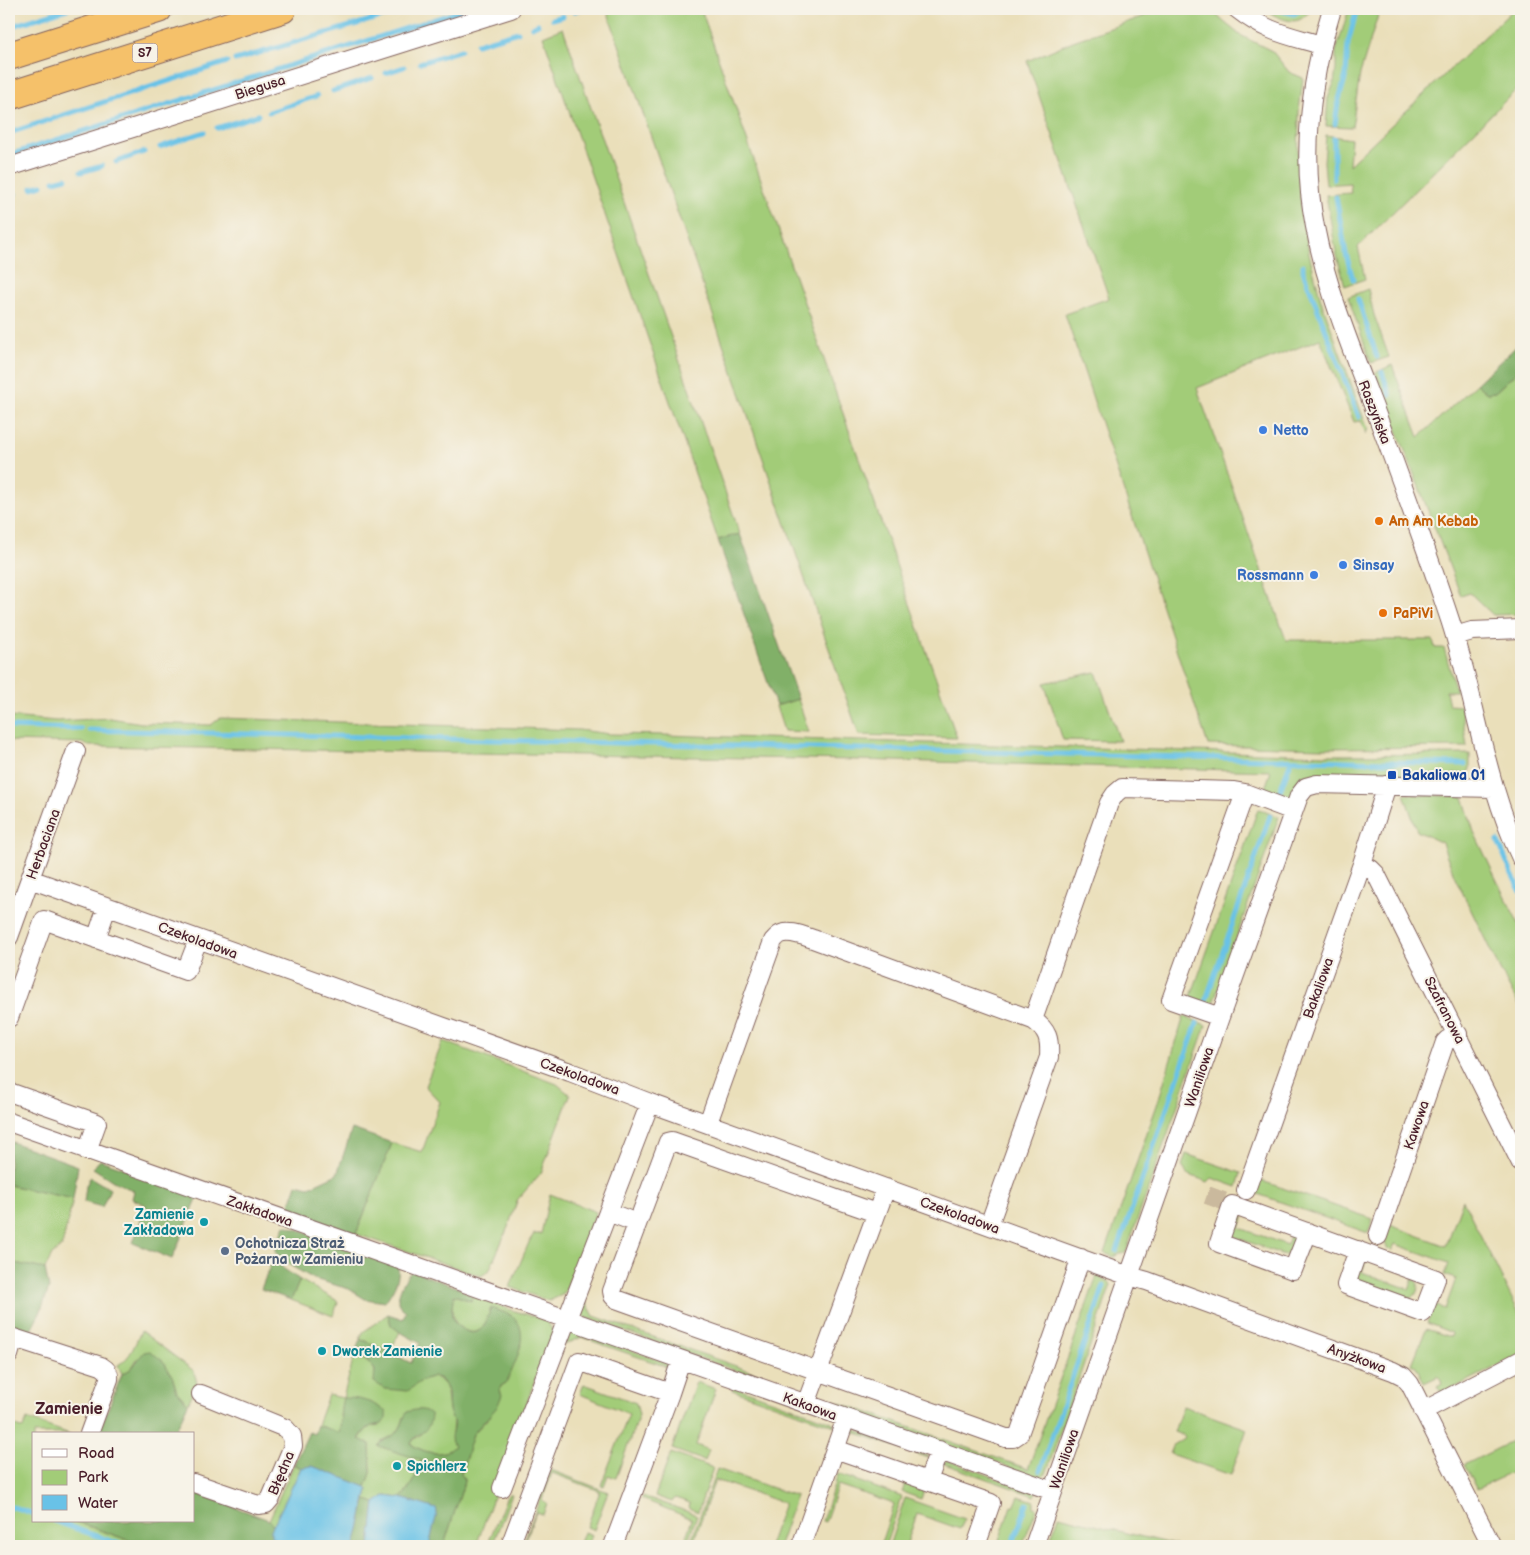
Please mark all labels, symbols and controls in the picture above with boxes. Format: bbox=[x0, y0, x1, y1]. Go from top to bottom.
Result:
road number: S7 bbox=[132, 44, 158, 62]
street label: Biegusa bbox=[233, 71, 288, 104]
street label: Raszyńska bbox=[1355, 378, 1394, 447]
place label: Netto bbox=[1273, 422, 1309, 439]
marker: Netto bbox=[1257, 424, 1269, 436]
place label: Am Am Kebab bbox=[1388, 513, 1479, 530]
marker: Am Am Kebab bbox=[1373, 515, 1385, 527]
place label: Sinsay bbox=[1353, 557, 1395, 574]
marker: Sinsay bbox=[1337, 559, 1349, 571]
place label: Rossmann bbox=[1237, 567, 1304, 584]
marker: Rossmann bbox=[1308, 569, 1320, 581]
place label: PaPiVi bbox=[1393, 605, 1433, 622]
marker: PaPiVi bbox=[1377, 607, 1389, 619]
place label: Bakaliowa 01 bbox=[1402, 767, 1485, 784]
marker: Bakaliowa 01 bbox=[1386, 769, 1398, 781]
street label: Herbaciana bbox=[23, 806, 64, 882]
street label: Czekoladowa bbox=[156, 918, 240, 963]
street label: Bakaliowa bbox=[1300, 955, 1337, 1021]
street label: Szafranowa bbox=[1420, 974, 1469, 1047]
street label: Waniliowa bbox=[1181, 1045, 1218, 1110]
street label: Czekoladowa bbox=[538, 1054, 622, 1099]
street label: Kawowa bbox=[1400, 1098, 1433, 1152]
street label: Zakładowa bbox=[224, 1192, 295, 1231]
street label: Czekoladowa bbox=[918, 1193, 1002, 1238]
place label: Zamienie Zakładowa bbox=[124, 1206, 194, 1239]
marker: Zamienie Zakładowa bbox=[198, 1216, 210, 1228]
place label: Ochotnicza Straż Pożarna w Zamieniu bbox=[235, 1235, 363, 1268]
marker: Ochotnicza Straż Pożarna w Zamieniu bbox=[219, 1245, 231, 1257]
street label: Anyżkowa bbox=[1325, 1340, 1389, 1377]
place label: Dworek Zamienie bbox=[332, 1343, 442, 1360]
marker: Dworek Zamienie bbox=[316, 1345, 328, 1357]
street label: Kakaowa bbox=[780, 1389, 839, 1424]
district label: Zamienie bbox=[35, 1400, 103, 1419]
street label: Waniliowa bbox=[1046, 1427, 1083, 1492]
legend bbox=[32, 1432, 195, 1522]
text: Road bbox=[78, 1444, 114, 1463]
street label: Błędna bbox=[265, 1449, 298, 1498]
place label: Spichlerz bbox=[407, 1458, 466, 1475]
marker: Spichlerz bbox=[391, 1460, 403, 1472]
text: Park bbox=[78, 1468, 109, 1487]
text: Water bbox=[78, 1494, 118, 1513]

